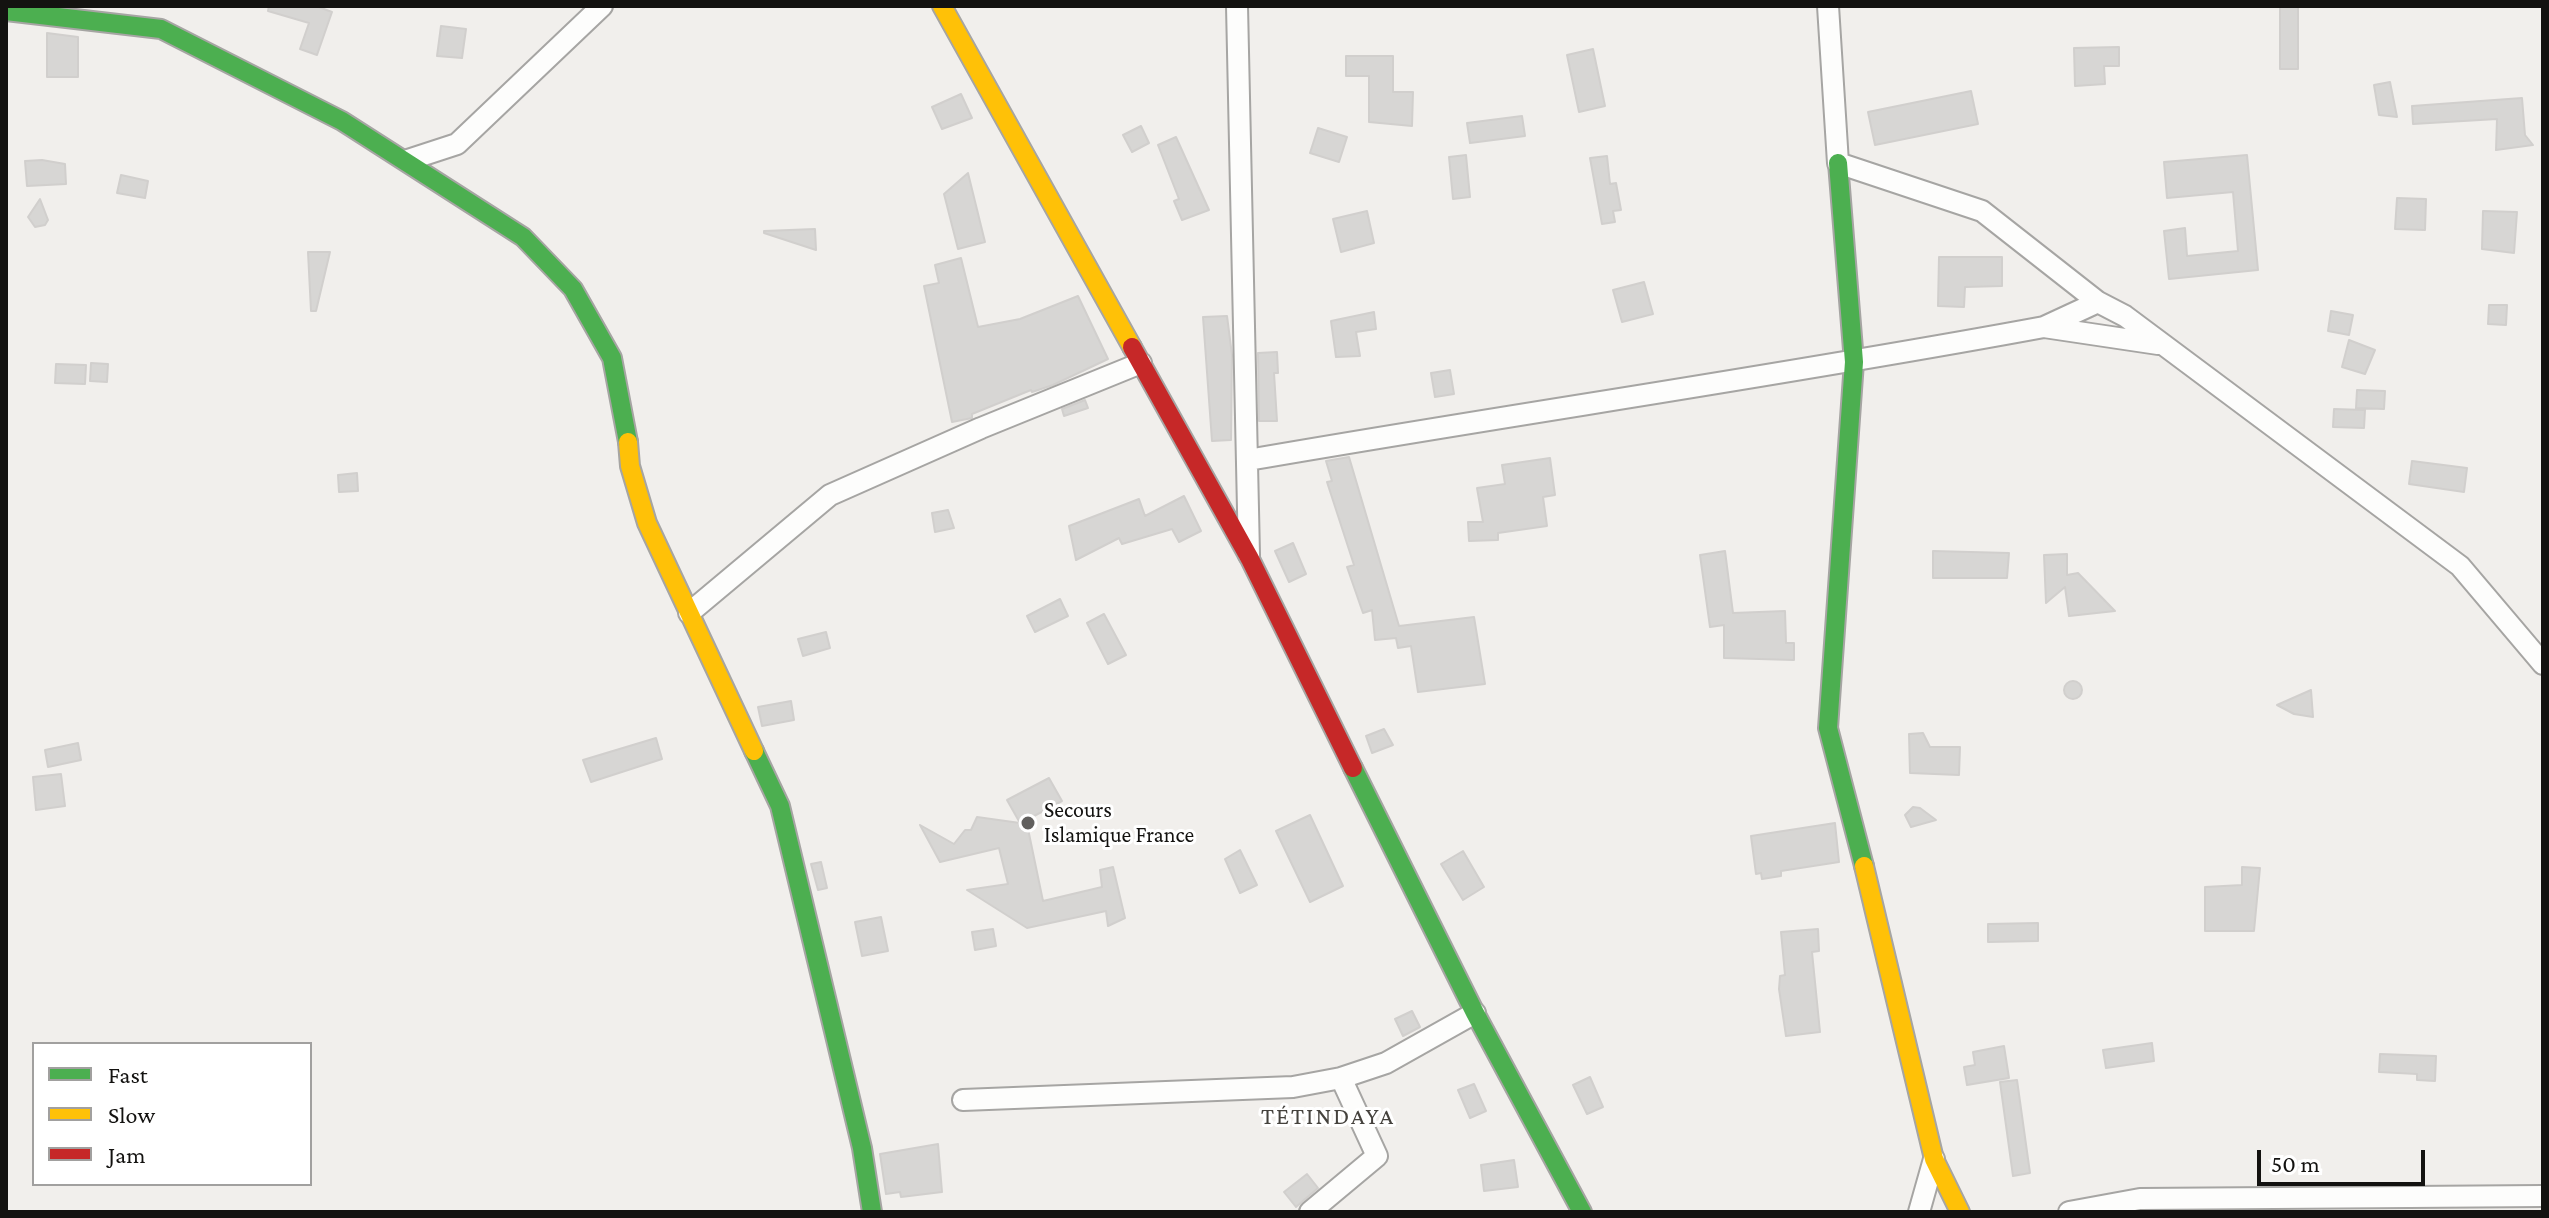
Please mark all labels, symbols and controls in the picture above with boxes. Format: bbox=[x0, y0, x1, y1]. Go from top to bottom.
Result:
place label: Secours Islamique France bbox=[1044, 797, 1194, 848]
marker: Secours Islamique France bbox=[1019, 814, 1037, 832]
legend bbox=[32, 1042, 312, 1186]
text: Fast bbox=[108, 1061, 148, 1088]
text: Slow bbox=[108, 1101, 155, 1128]
district label: TÉTINDAYA bbox=[1261, 1103, 1395, 1131]
scale bar bbox=[2261, 1134, 2429, 1184]
text: Jam bbox=[108, 1141, 146, 1168]
text: 50 m bbox=[2271, 1150, 2320, 1177]

